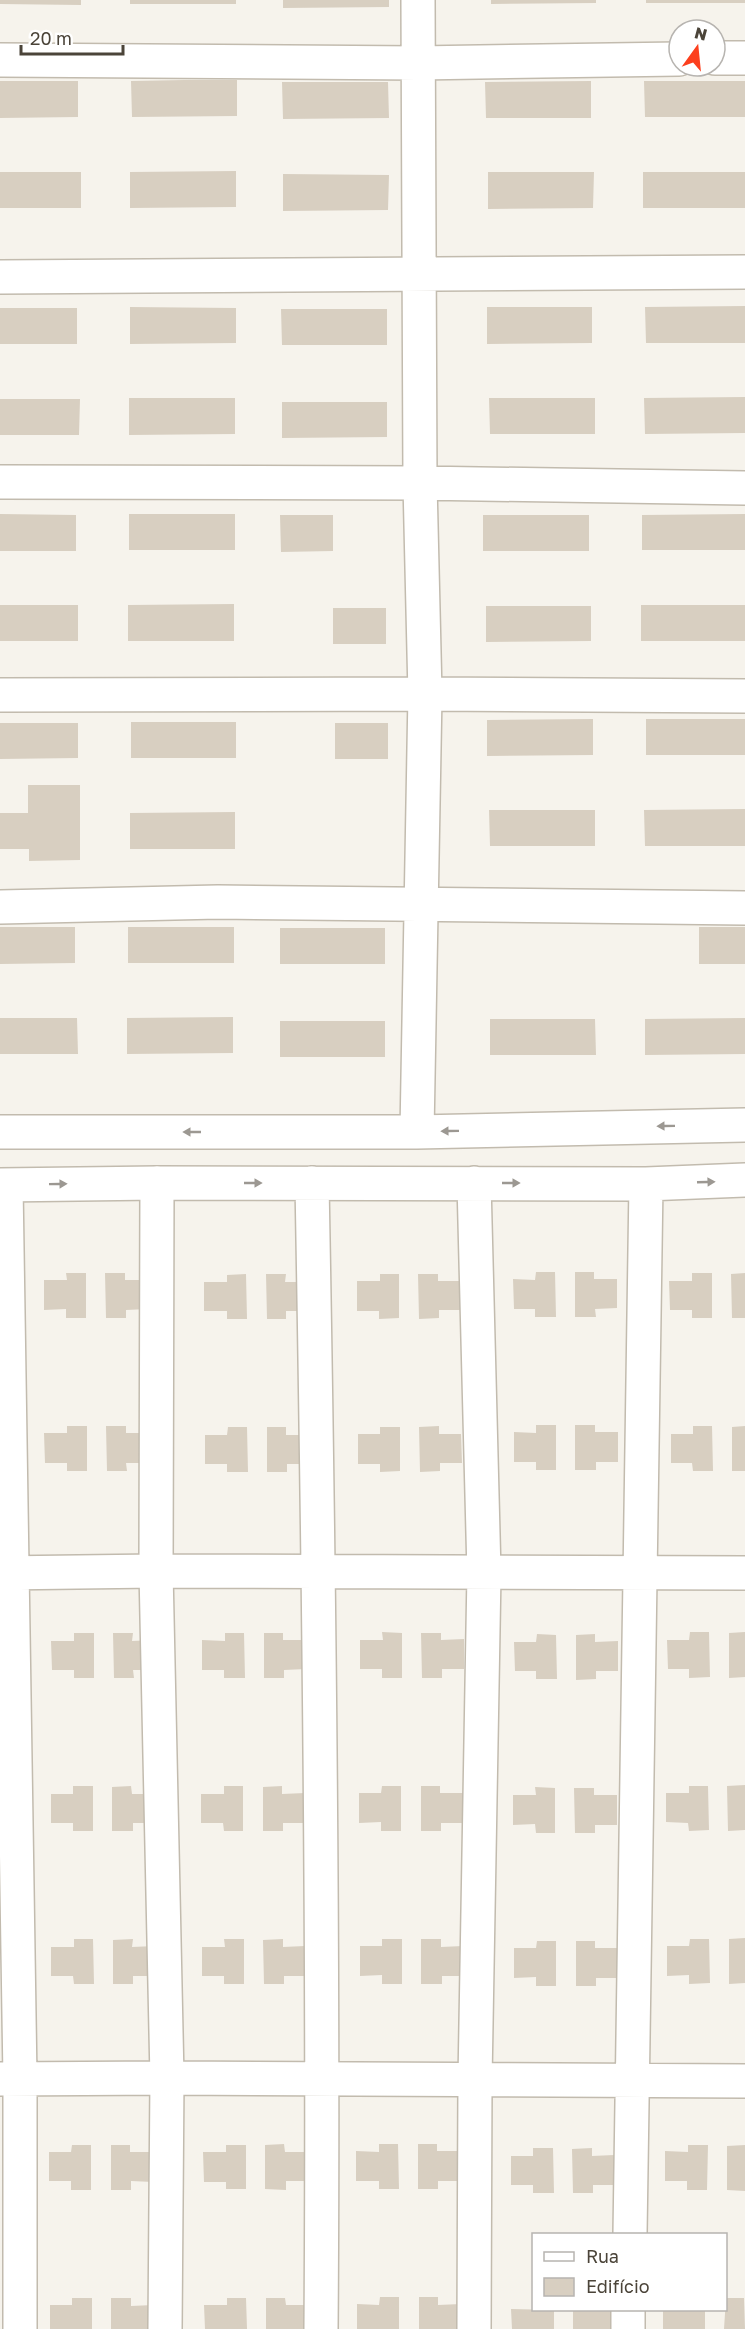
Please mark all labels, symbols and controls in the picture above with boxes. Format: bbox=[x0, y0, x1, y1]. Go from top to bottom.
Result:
scale bar bbox=[21, 18, 123, 56]
north arrow bbox=[667, 18, 727, 78]
text: N bbox=[692, 22, 709, 45]
text: 20 m bbox=[30, 27, 72, 49]
one-way arrow bbox=[656, 1122, 675, 1131]
one-way arrow bbox=[440, 1126, 459, 1136]
one-way arrow bbox=[182, 1127, 201, 1137]
one-way arrow bbox=[697, 1177, 716, 1186]
one-way arrow bbox=[244, 1178, 263, 1188]
one-way arrow bbox=[502, 1178, 521, 1188]
one-way arrow bbox=[49, 1180, 68, 1189]
legend bbox=[532, 2233, 727, 2311]
text: Rua bbox=[586, 2245, 619, 2267]
text: Edifício bbox=[586, 2275, 650, 2297]

